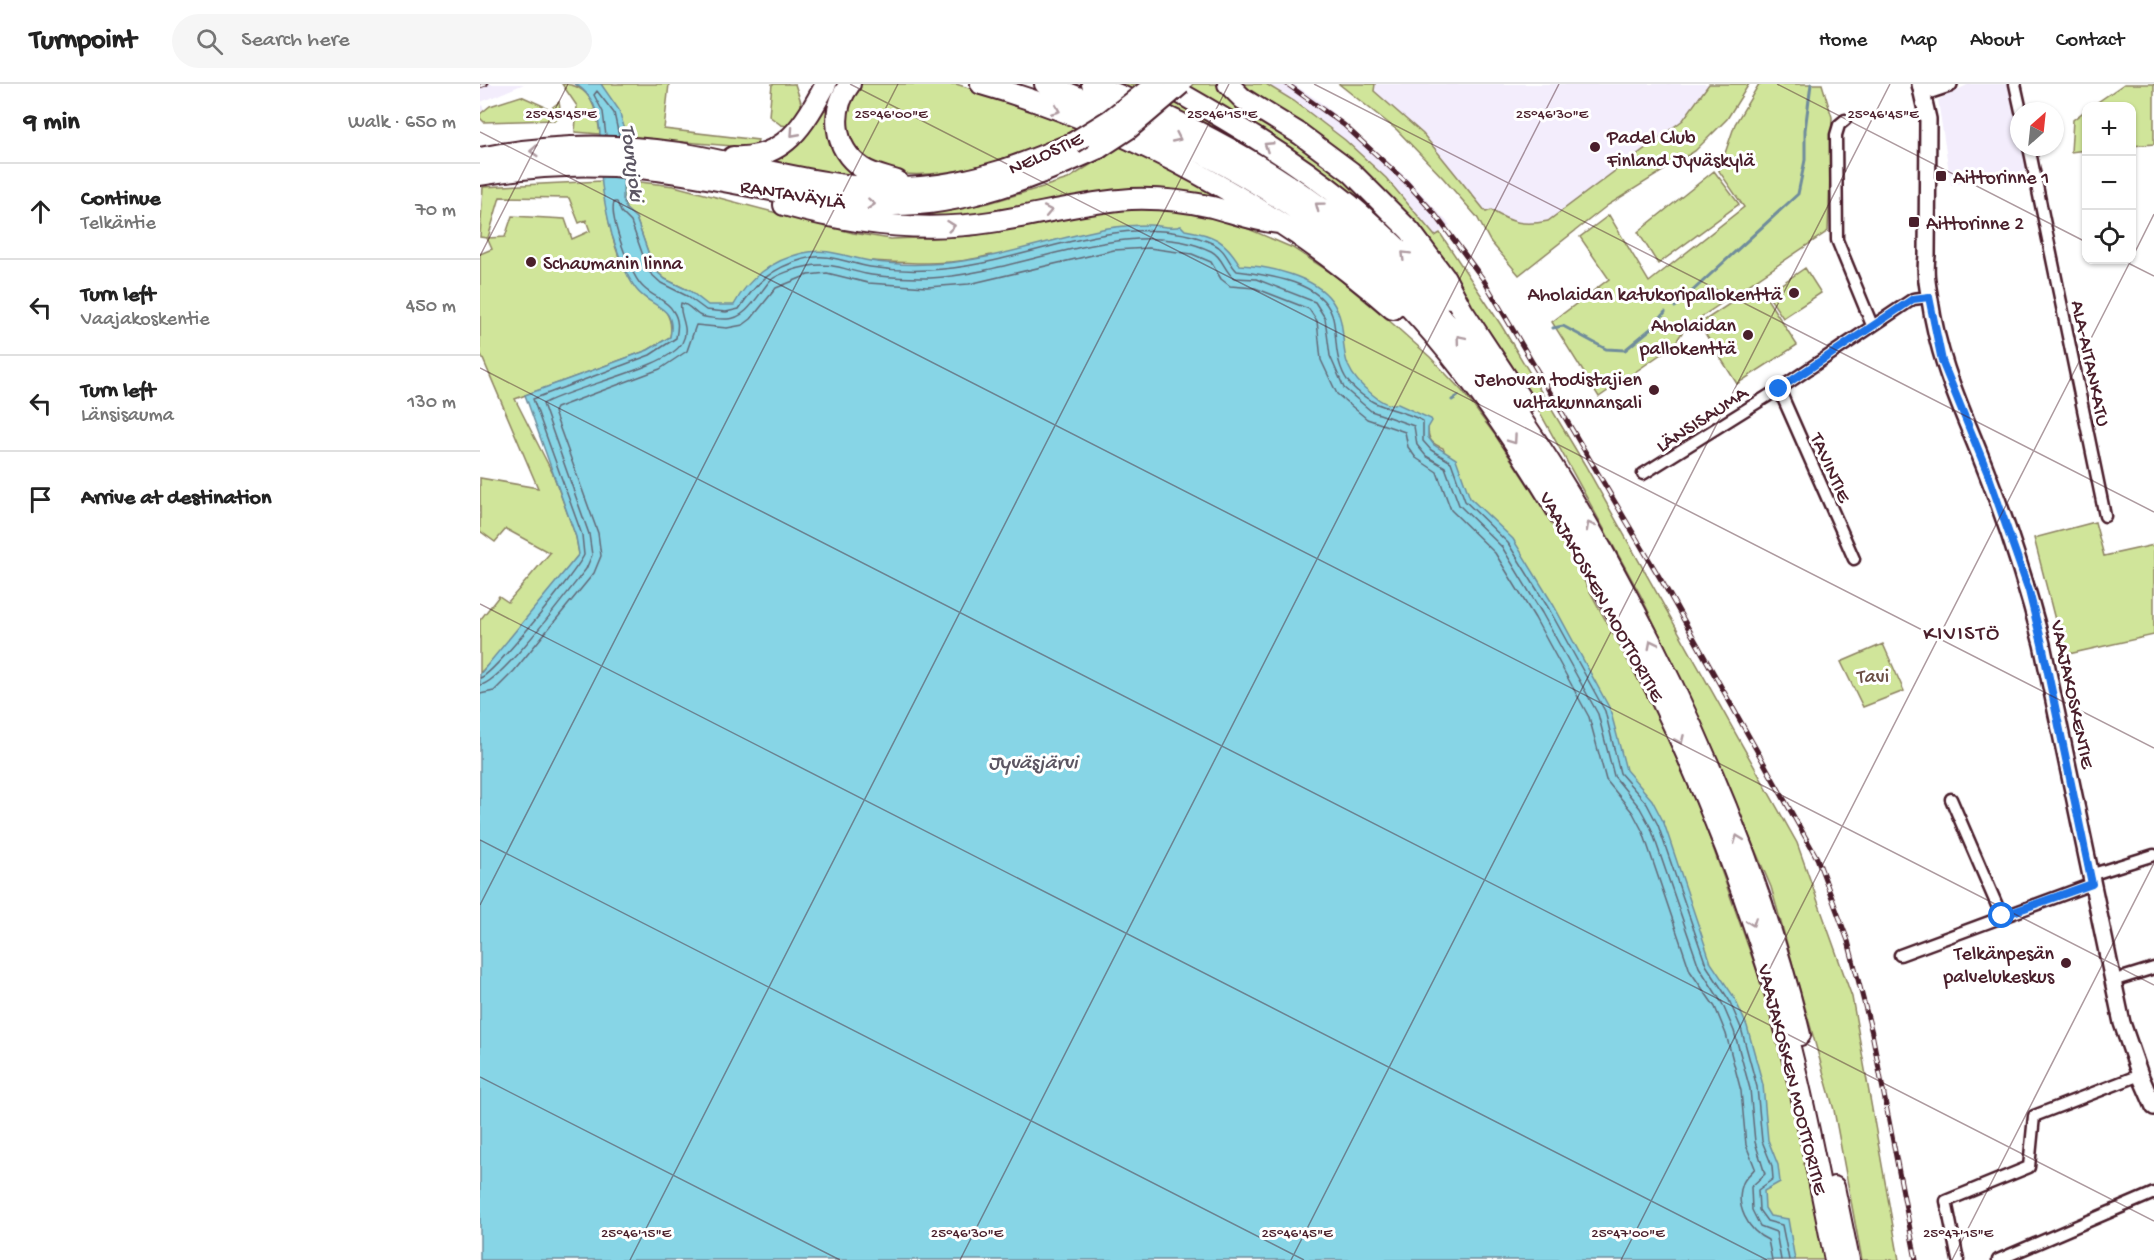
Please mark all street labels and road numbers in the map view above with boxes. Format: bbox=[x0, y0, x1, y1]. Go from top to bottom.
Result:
street label: NELOSTIE bbox=[1006, 128, 1089, 182]
street label: RANTAVÄYLÄ bbox=[738, 177, 848, 216]
street label: ALA-AITANKATU bbox=[2064, 299, 2113, 429]
street label: LÄNSISAUMA bbox=[1653, 382, 1754, 459]
street label: TAVINTIE bbox=[1803, 429, 1855, 508]
street label: VAAJAKOSKEN MOOTTORITIE bbox=[1532, 488, 1668, 708]
street label: VAAJAKOSKENTIE bbox=[2043, 618, 2098, 772]
street label: VAAJAKOSKEN MOOTTORITIE bbox=[1751, 961, 1831, 1199]

